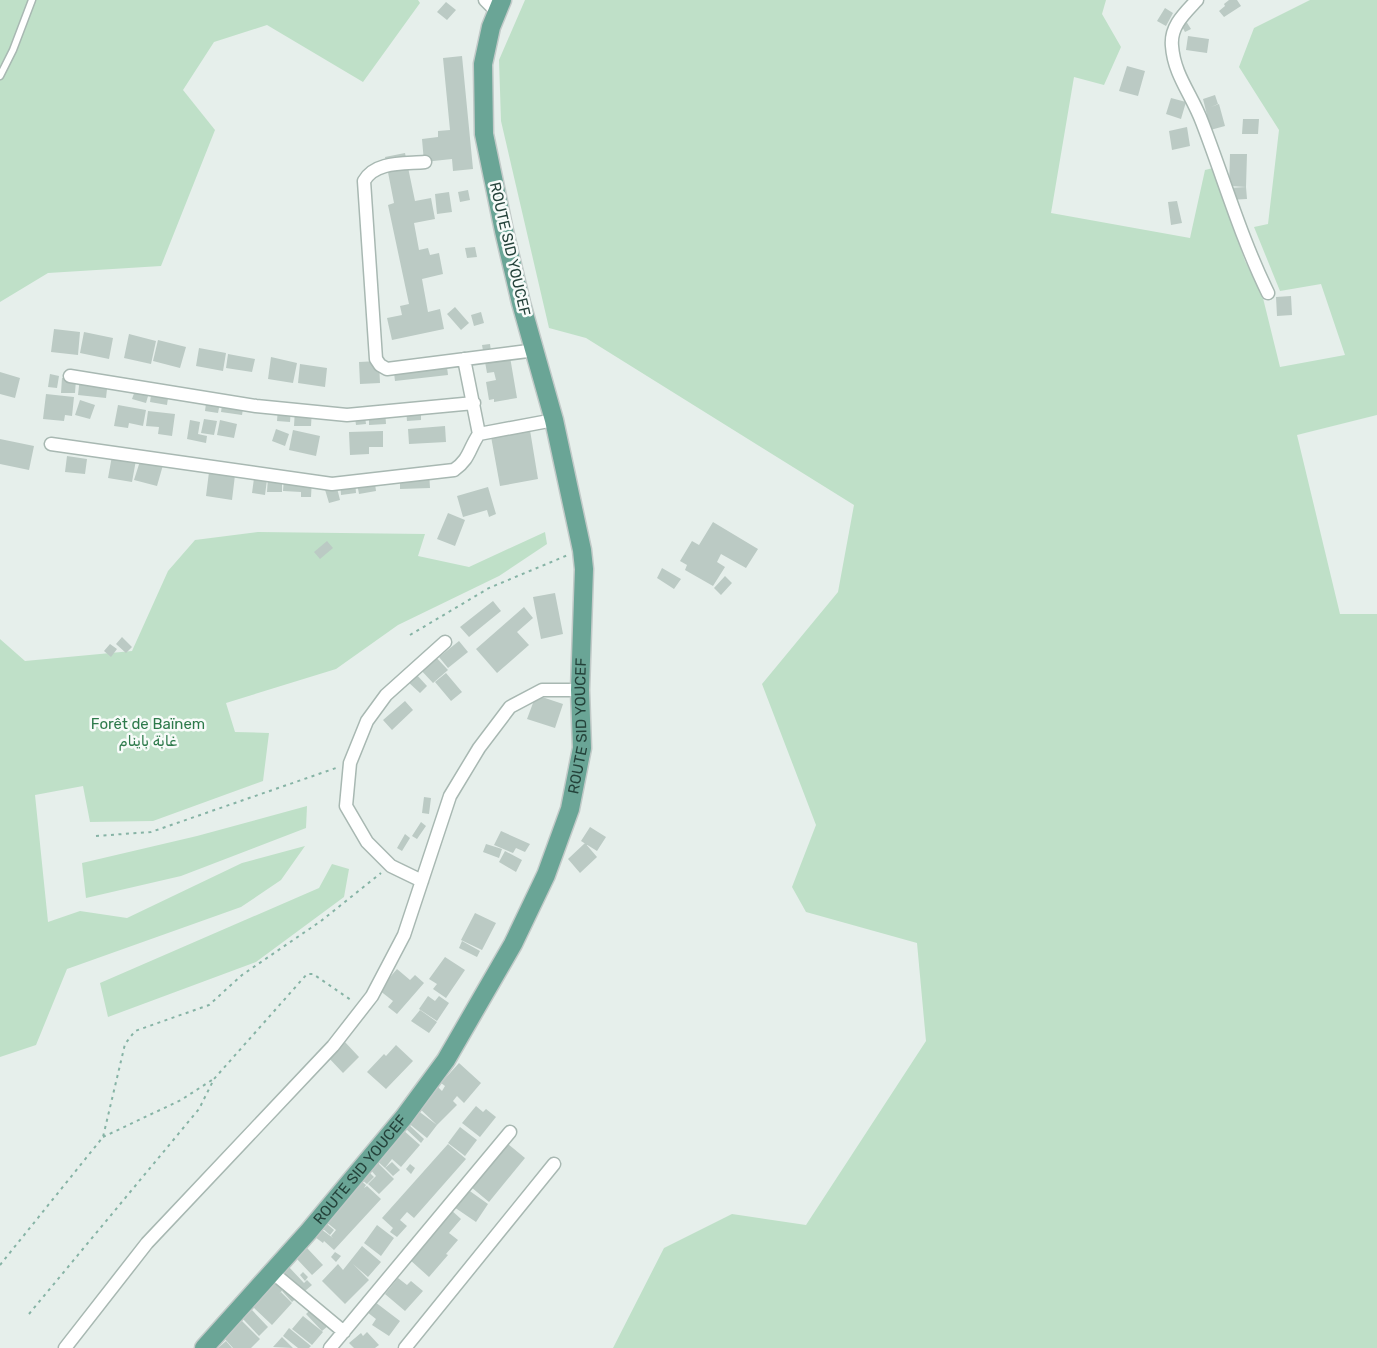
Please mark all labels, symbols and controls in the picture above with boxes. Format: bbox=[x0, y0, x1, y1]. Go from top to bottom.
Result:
street label: ROUTE SID YOUCEF bbox=[486, 180, 534, 318]
street label: ROUTE SID YOUCEF bbox=[564, 657, 591, 795]
park label: Forêt de Baïnem غابة باينام bbox=[91, 715, 205, 751]
street label: ROUTE SID YOUCEF bbox=[309, 1111, 411, 1228]

